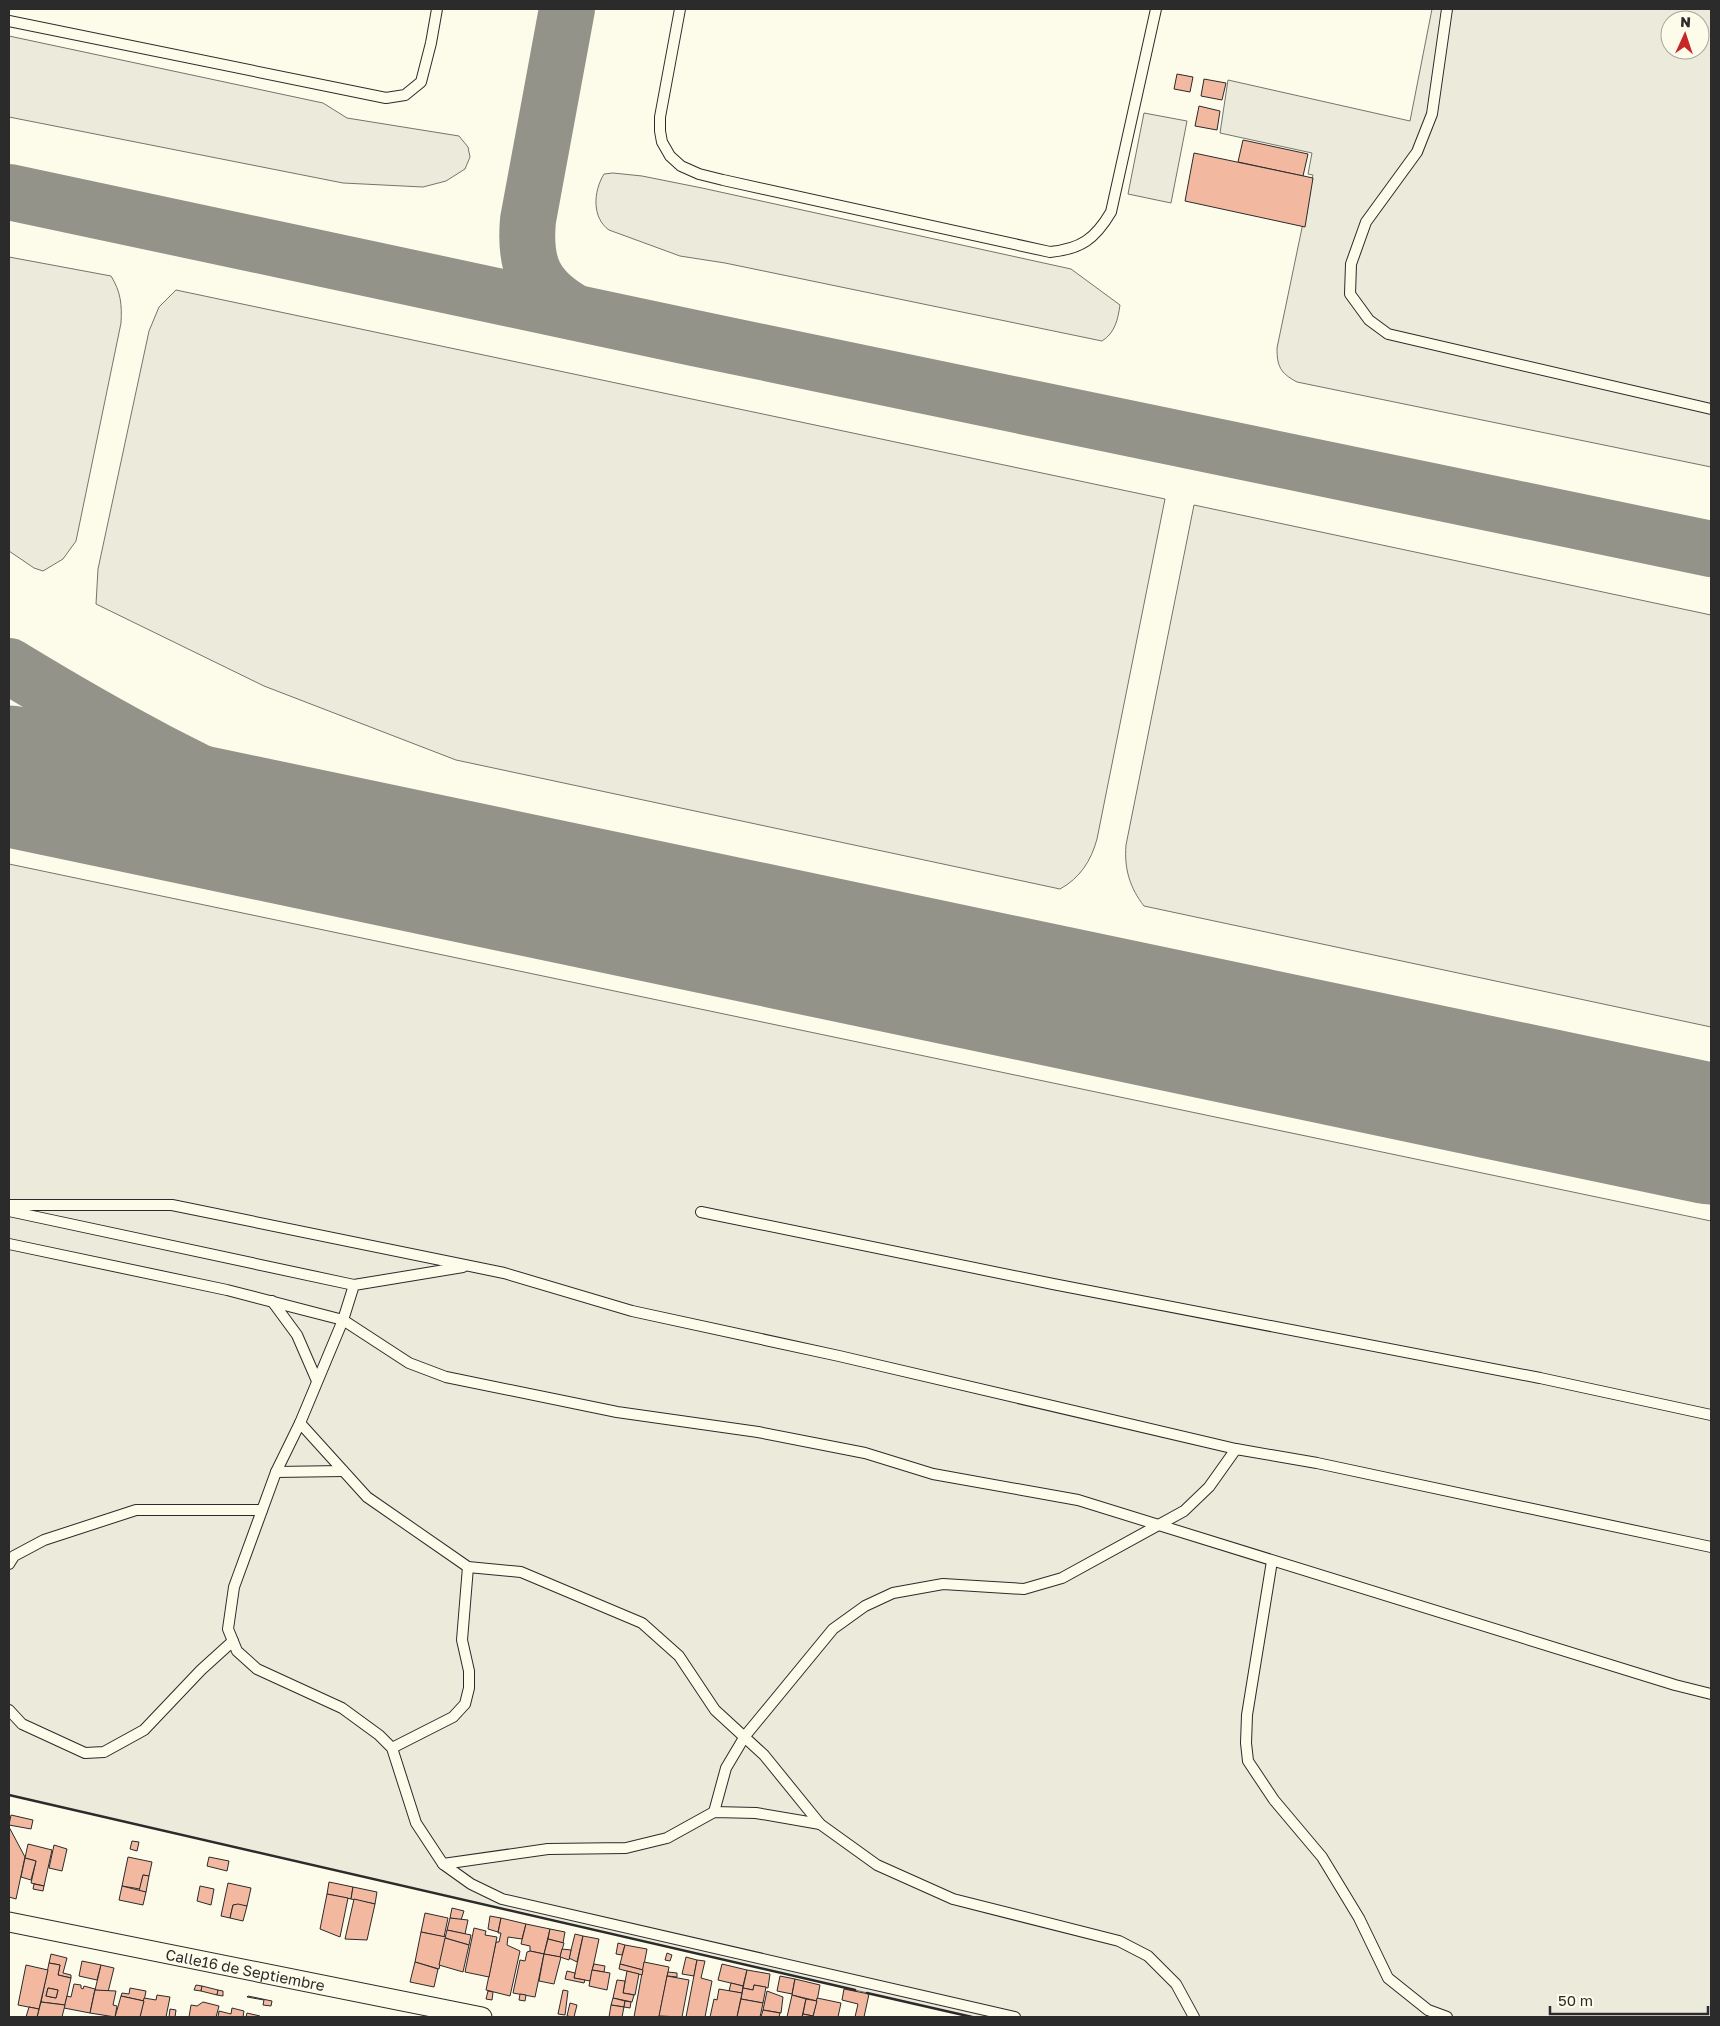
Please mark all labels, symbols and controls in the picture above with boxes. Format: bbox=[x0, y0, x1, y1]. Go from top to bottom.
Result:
north arrow bbox=[1660, 10, 1710, 60]
text: N bbox=[1680, 13, 1691, 30]
street label: Calle16 de Septiembre bbox=[164, 1945, 327, 1994]
scale bar bbox=[1550, 1984, 1708, 2016]
text: 50 m bbox=[1558, 1991, 1593, 2009]

